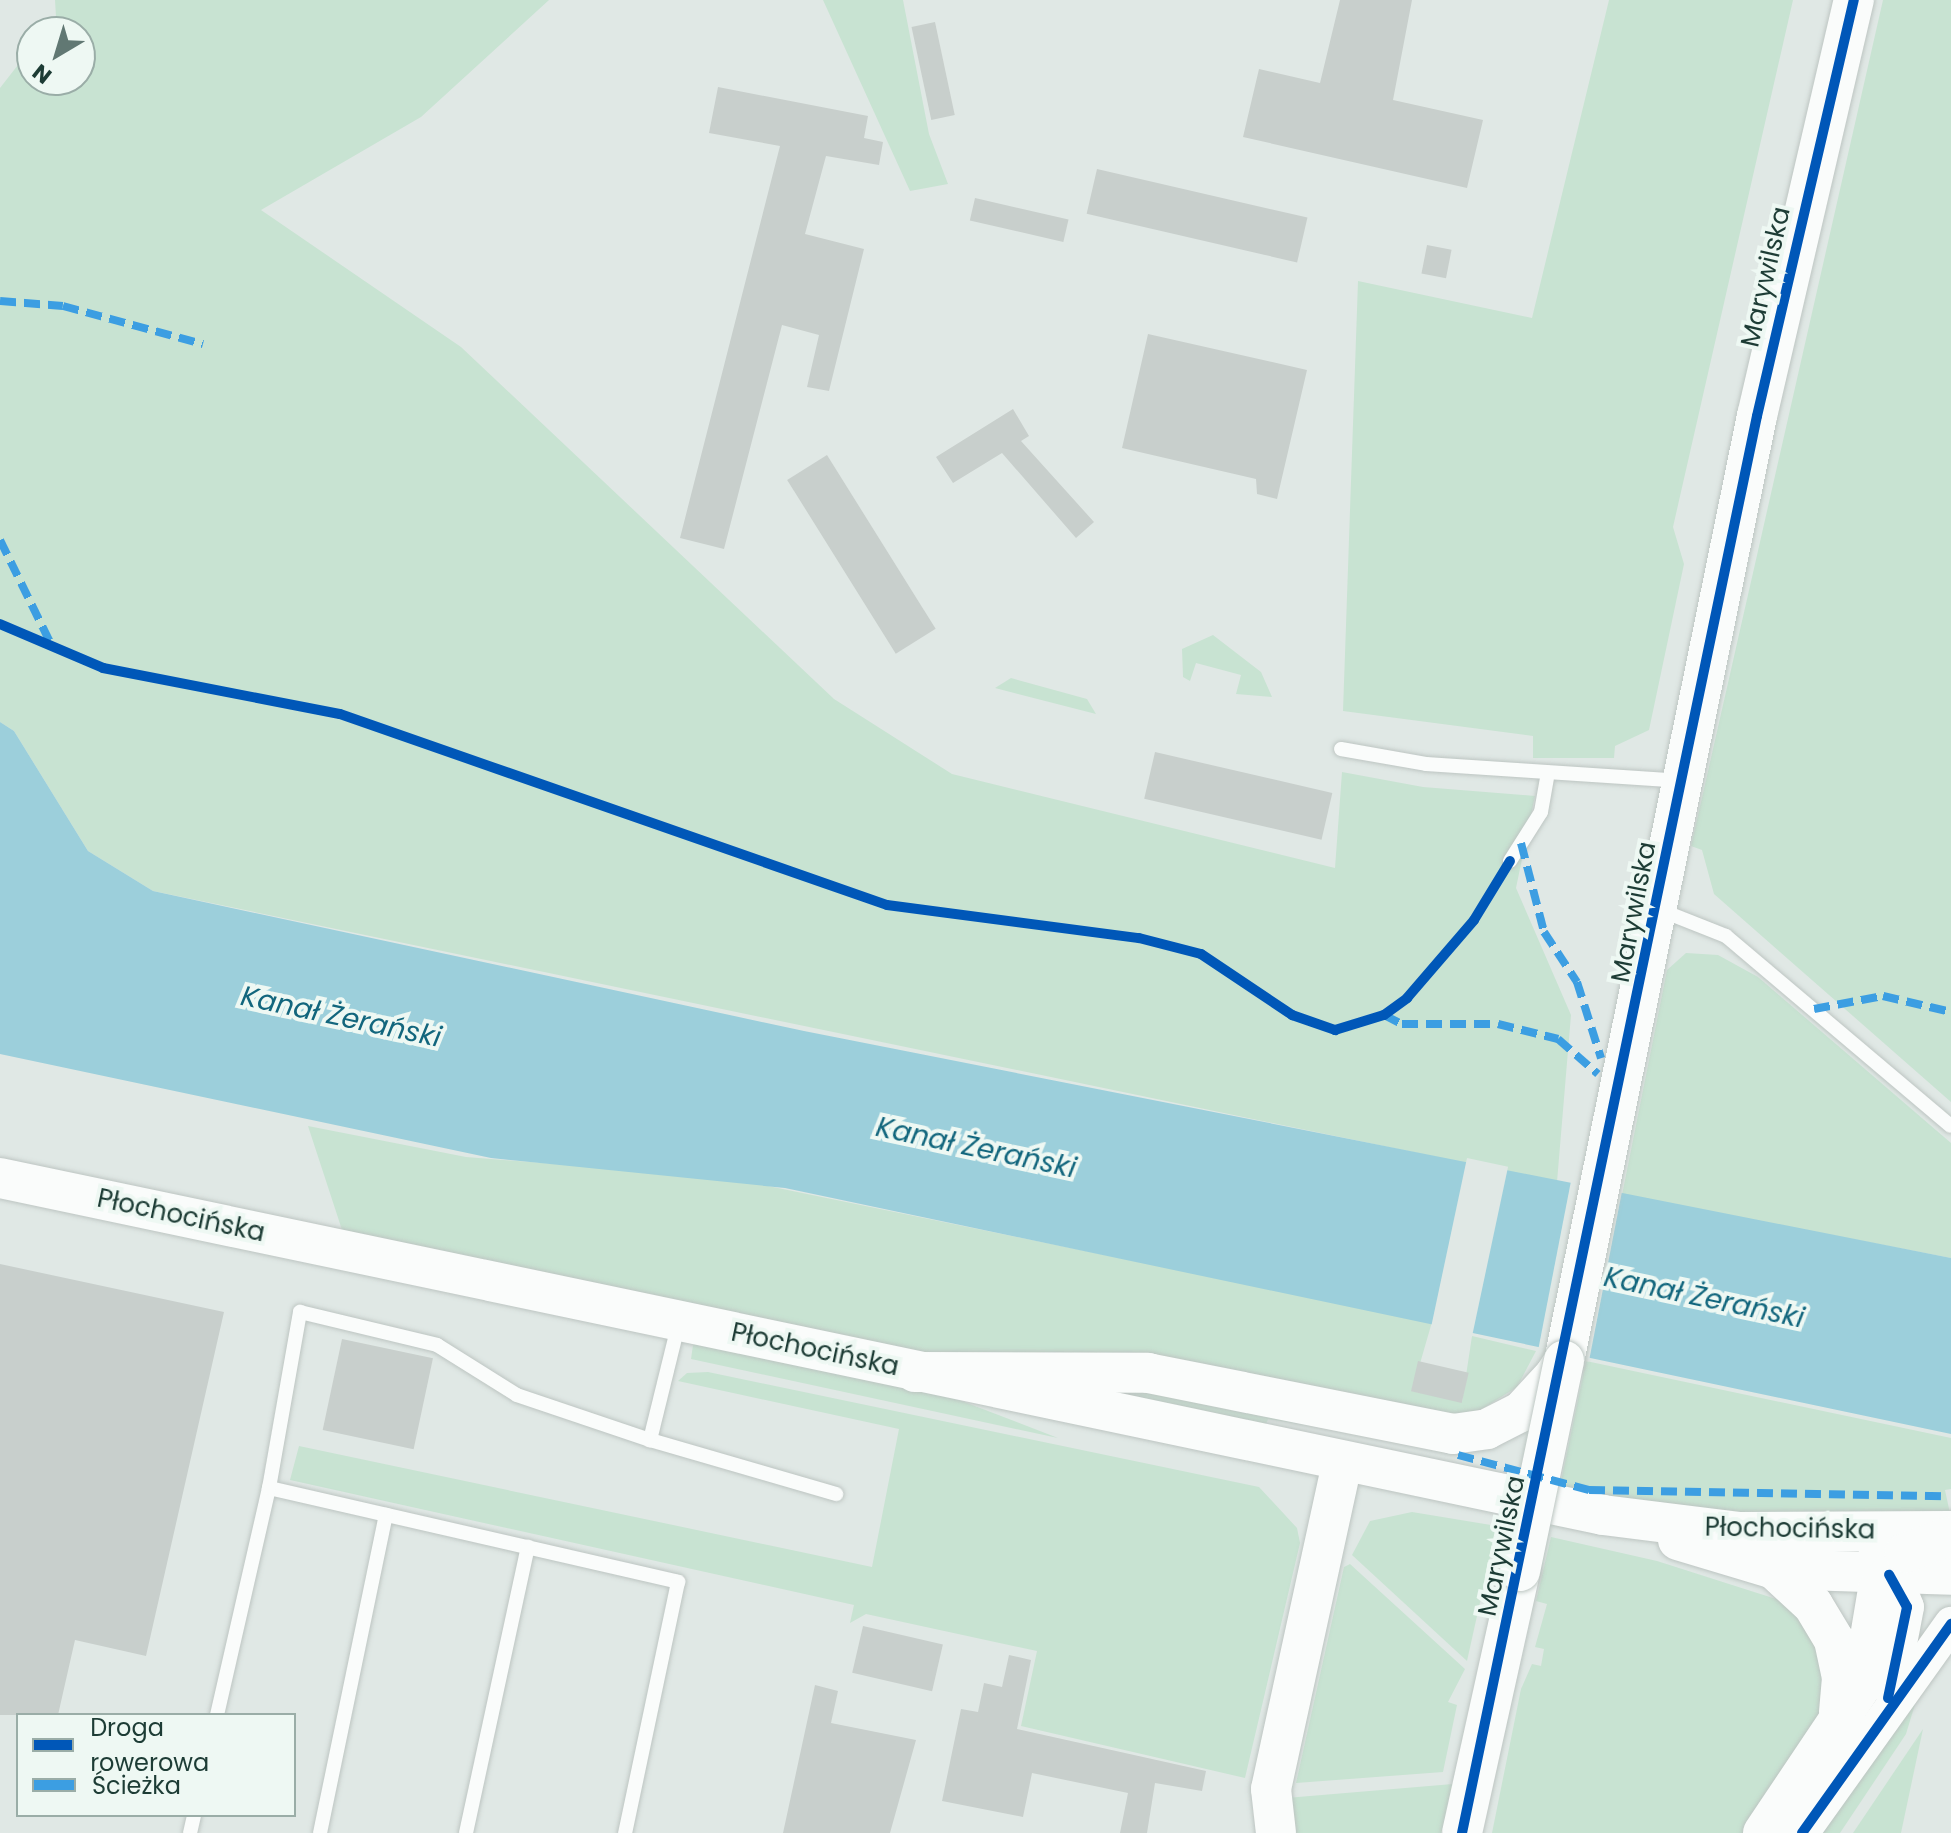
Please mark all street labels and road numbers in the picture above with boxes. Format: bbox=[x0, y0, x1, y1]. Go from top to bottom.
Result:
street label: Marywilska bbox=[1735, 204, 1797, 350]
street label: Marywilska bbox=[1605, 839, 1663, 985]
street label: Płochocińska bbox=[94, 1183, 268, 1249]
street label: Płochocińska bbox=[728, 1317, 902, 1383]
street label: Marywilska bbox=[1472, 1473, 1532, 1619]
street label: Płochocińska bbox=[1704, 1512, 1876, 1546]

